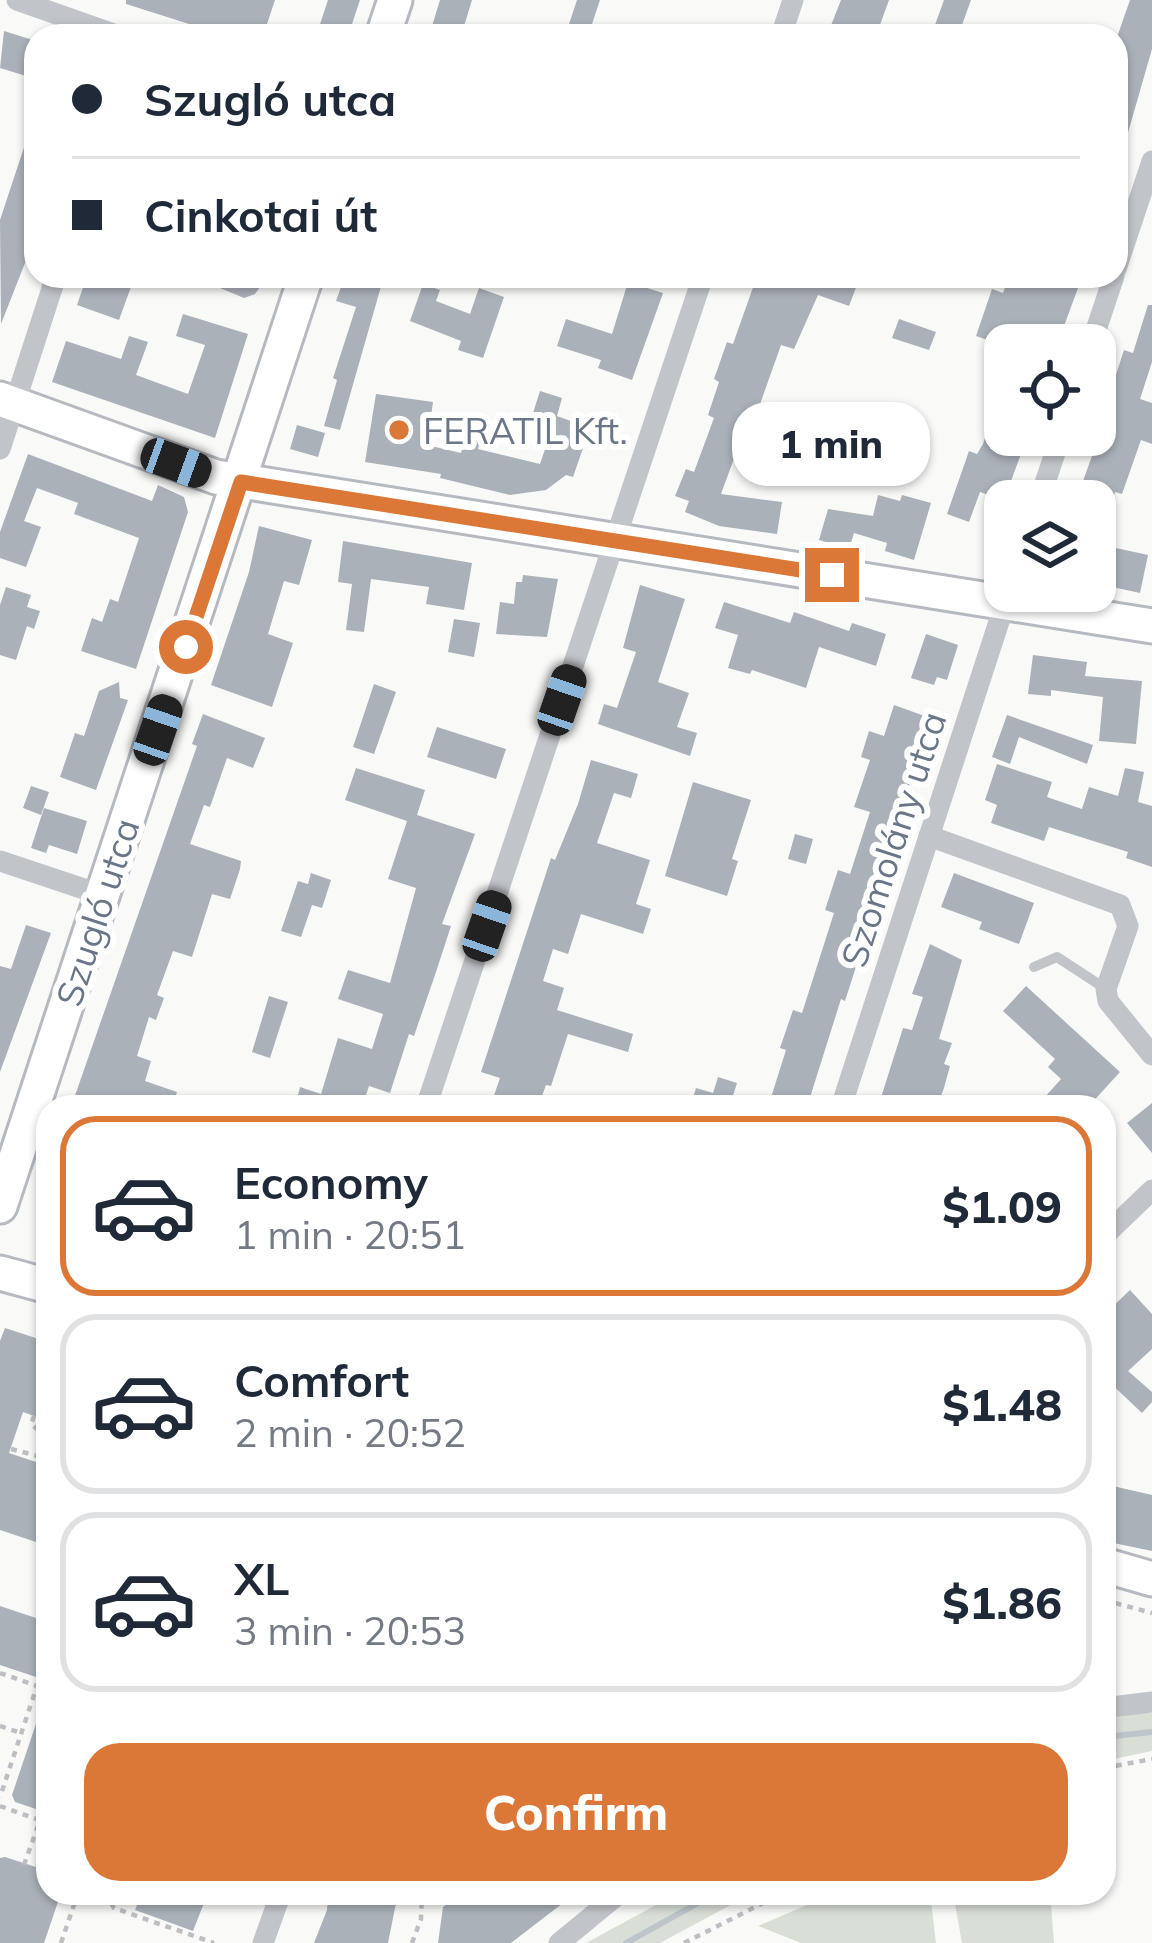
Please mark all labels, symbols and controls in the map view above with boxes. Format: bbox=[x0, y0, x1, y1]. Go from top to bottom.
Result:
text: Szugló utca bbox=[144, 71, 396, 127]
text: Cinkotai út bbox=[144, 187, 377, 243]
map controls bbox=[984, 324, 1116, 612]
button: locate bbox=[984, 324, 1116, 456]
callout: 1 min bbox=[733, 401, 931, 485]
place label: FERATIL Kft. bbox=[423, 408, 628, 453]
marker: FERATIL Kft. bbox=[386, 417, 412, 443]
text: 1 min bbox=[779, 419, 883, 468]
car bbox=[136, 434, 216, 492]
button: layers bbox=[984, 480, 1116, 612]
route end bbox=[805, 548, 859, 602]
route start bbox=[159, 620, 213, 674]
car bbox=[533, 660, 591, 740]
car bbox=[129, 690, 187, 770]
street label: Szomolány utca bbox=[831, 706, 955, 972]
street label: Szugló utca bbox=[46, 813, 148, 1011]
car bbox=[458, 886, 516, 966]
icon: car bbox=[90, 1152, 198, 1260]
text: Economy bbox=[234, 1154, 428, 1210]
text: $1.09 bbox=[942, 1178, 1062, 1234]
text: 1 min · 20:51 bbox=[234, 1210, 466, 1259]
icon: car bbox=[90, 1350, 198, 1458]
text: Comfort bbox=[234, 1352, 409, 1408]
text: $1.48 bbox=[942, 1376, 1062, 1432]
text: 2 min · 20:52 bbox=[234, 1408, 466, 1457]
icon: car bbox=[90, 1548, 198, 1656]
text: XL bbox=[234, 1550, 289, 1606]
text: $1.86 bbox=[942, 1574, 1062, 1630]
text: 3 min · 20:53 bbox=[234, 1606, 466, 1655]
button: Confirm bbox=[84, 1743, 1068, 1881]

